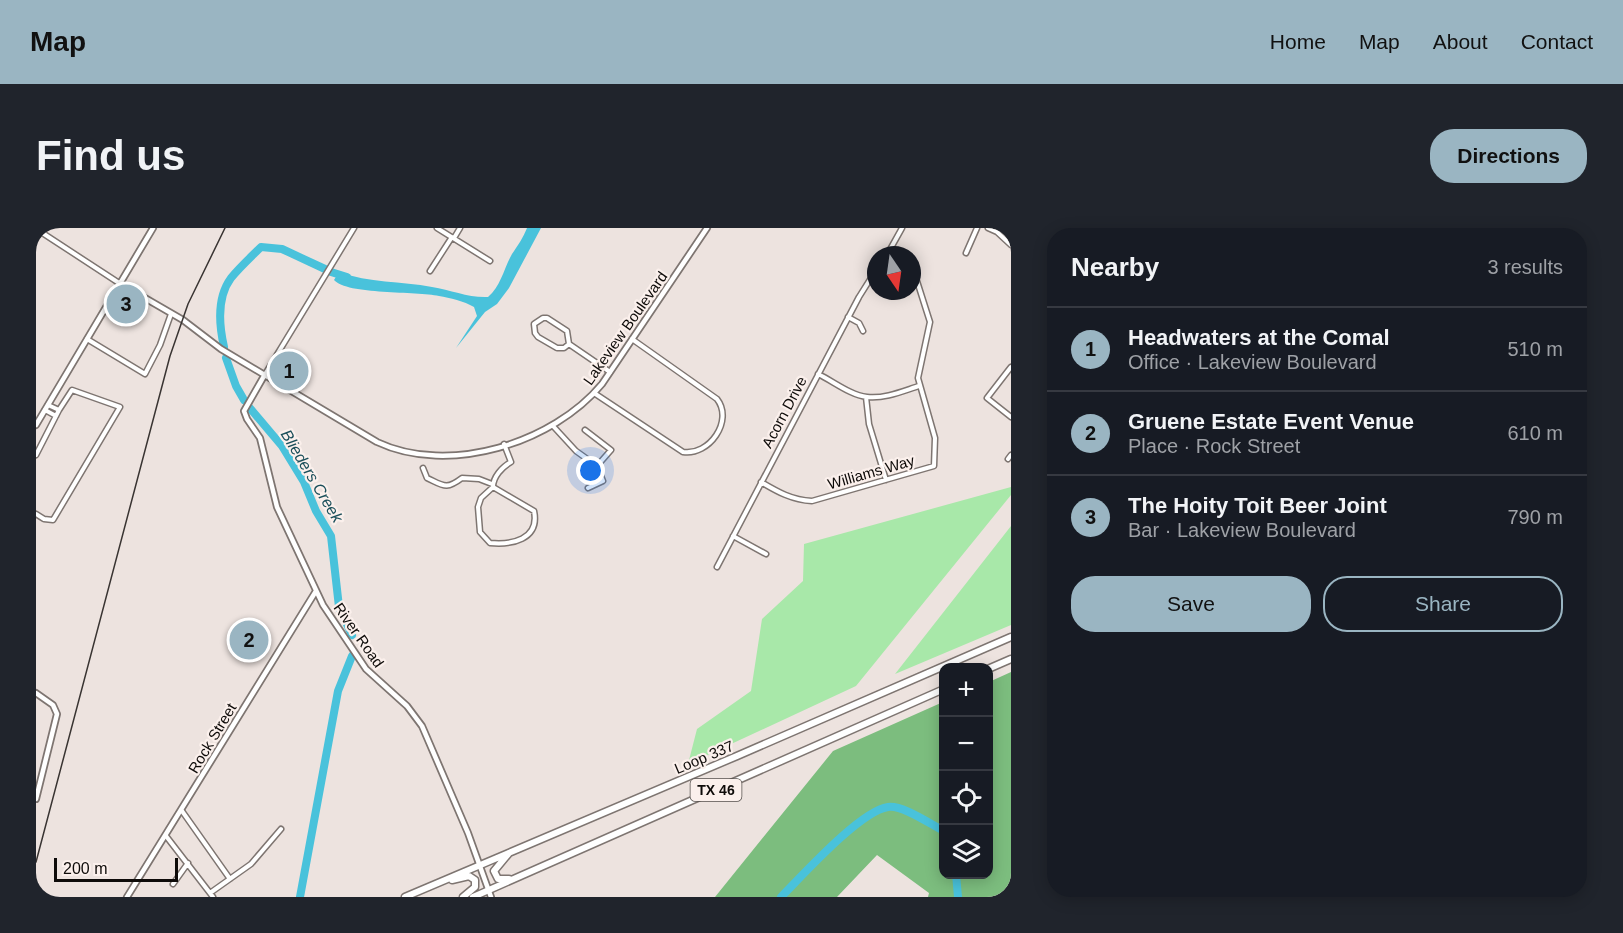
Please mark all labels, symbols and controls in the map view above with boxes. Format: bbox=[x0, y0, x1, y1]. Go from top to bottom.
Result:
text: Map bbox=[30, 26, 86, 57]
text: Home bbox=[1270, 30, 1326, 53]
text: Map bbox=[1359, 30, 1400, 53]
text: About bbox=[1433, 30, 1488, 53]
text: Contact bbox=[1521, 30, 1593, 53]
button: Directions bbox=[1430, 129, 1587, 183]
text: Find us bbox=[36, 132, 185, 179]
north arrow bbox=[867, 246, 921, 300]
text: Nearby bbox=[1071, 252, 1159, 282]
text: 3 results bbox=[1487, 256, 1563, 278]
street label: Lakeview Boulevard bbox=[580, 268, 670, 388]
pin: 3 bbox=[106, 282, 146, 326]
text: Headwaters at the Comal bbox=[1128, 325, 1390, 350]
text: 1 bbox=[1085, 338, 1096, 360]
text: 510 m bbox=[1507, 338, 1563, 360]
pin: 1 bbox=[270, 348, 308, 394]
text: Office · Lakeview Boulevard bbox=[1128, 351, 1377, 373]
street label: Acorn Drive bbox=[758, 373, 810, 451]
text: Gruene Estate Event Venue bbox=[1128, 409, 1414, 434]
text: 2 bbox=[1085, 422, 1096, 444]
text: 610 m bbox=[1507, 422, 1563, 444]
water label: Blieders Creek bbox=[278, 427, 347, 526]
text: Place · Rock Street bbox=[1128, 435, 1300, 457]
street label: Williams Way bbox=[826, 451, 917, 492]
your location bbox=[576, 456, 605, 485]
text: The Hoity Toit Beer Joint bbox=[1128, 493, 1387, 518]
text: 3 bbox=[1085, 506, 1096, 528]
text: 790 m bbox=[1507, 506, 1563, 528]
text: Bar · Lakeview Boulevard bbox=[1128, 519, 1356, 541]
button: Save bbox=[1071, 576, 1311, 632]
button: Share bbox=[1323, 576, 1563, 632]
street label: River Road bbox=[331, 599, 387, 671]
pin: 2 bbox=[230, 618, 268, 662]
map controls bbox=[939, 663, 993, 879]
button: + bbox=[939, 663, 993, 717]
street label: Rock Street bbox=[185, 699, 240, 776]
button: − bbox=[939, 717, 993, 771]
street label: Loop 337 bbox=[672, 737, 736, 777]
button: locate bbox=[939, 771, 993, 825]
road number: TX 46 bbox=[690, 779, 742, 801]
button: layers bbox=[939, 825, 993, 879]
scale bar bbox=[54, 855, 178, 882]
text: 200 m bbox=[63, 860, 107, 877]

